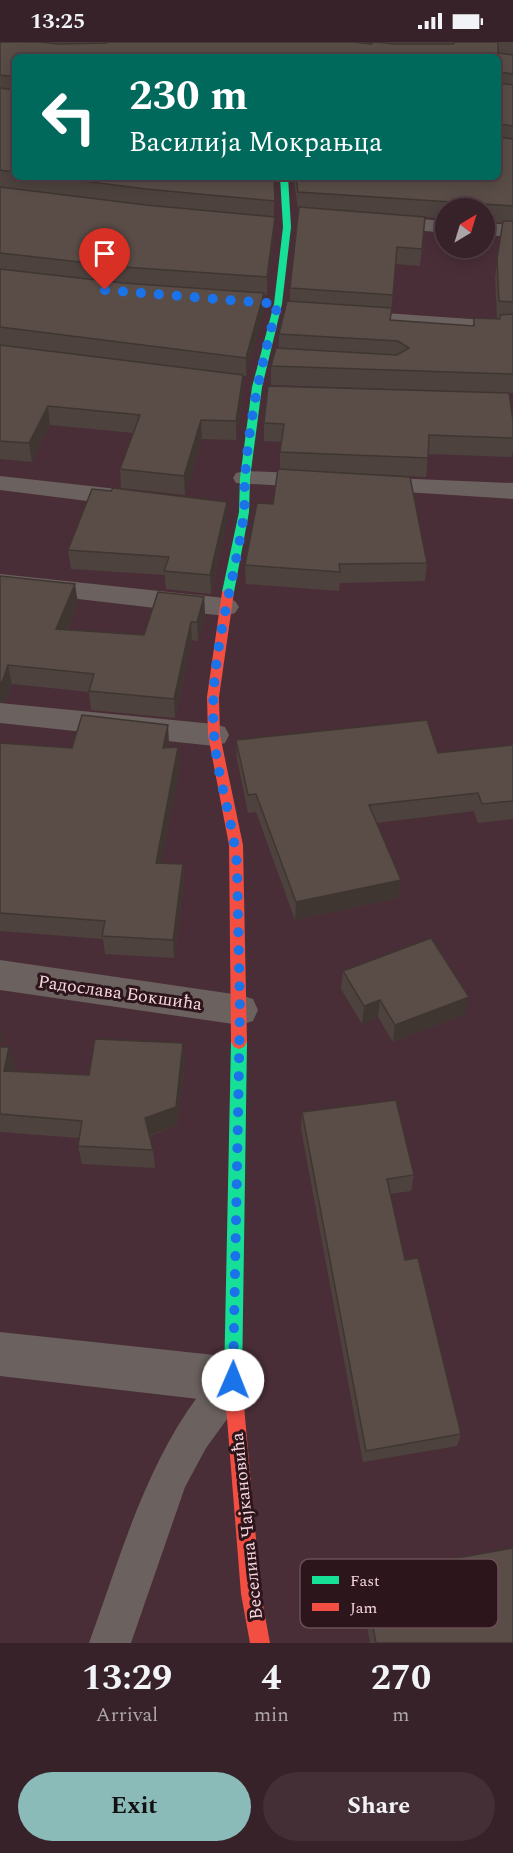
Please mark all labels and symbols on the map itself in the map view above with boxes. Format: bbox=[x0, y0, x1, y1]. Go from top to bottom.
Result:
north arrow bbox=[435, 198, 495, 258]
pin bbox=[79, 228, 130, 290]
street label: Радослава Бокшића bbox=[36, 968, 204, 1018]
position arrow bbox=[201, 1348, 265, 1412]
street label: Веселина Чајкановића bbox=[224, 1431, 270, 1621]
legend bbox=[300, 1559, 498, 1628]
text: Fast bbox=[350, 1569, 380, 1593]
text: Jam bbox=[350, 1596, 378, 1620]

